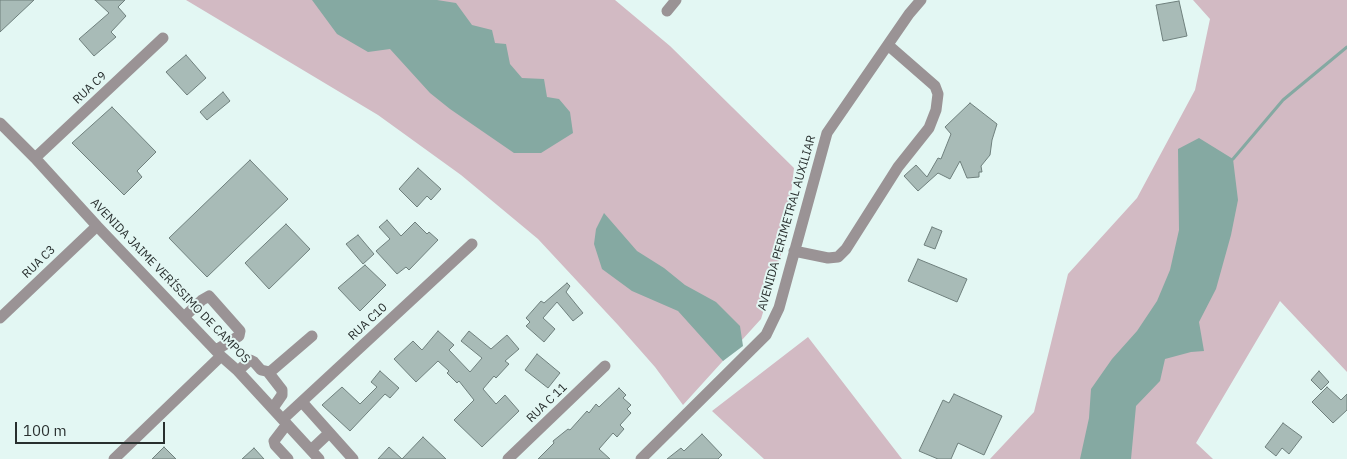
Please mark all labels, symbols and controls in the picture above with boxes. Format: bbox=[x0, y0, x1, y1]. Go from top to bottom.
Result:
street label: RUA C9 bbox=[70, 69, 110, 107]
street label: AVENIDA PERIMETRAL AUXILIAR bbox=[755, 134, 819, 312]
street label: AVENIDA JAIME VERÍSSIMO DE CAMPOS bbox=[87, 196, 253, 366]
street label: RUA C3 bbox=[19, 243, 59, 281]
street label: RUA C10 bbox=[346, 300, 390, 344]
street label: RUA C 11 bbox=[524, 380, 570, 426]
scale bar bbox=[18, 412, 168, 444]
text: 100 m bbox=[23, 421, 67, 440]

